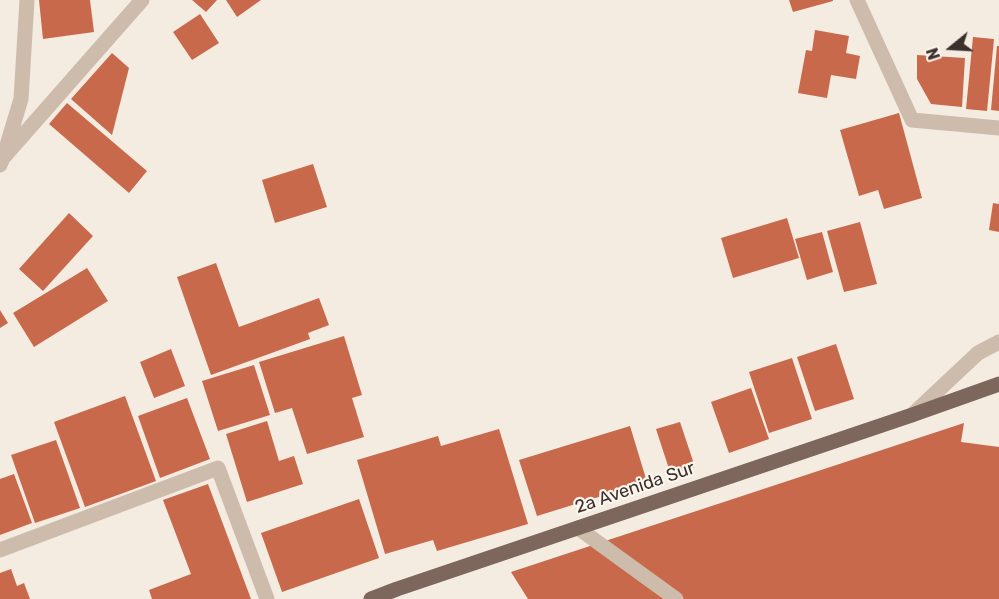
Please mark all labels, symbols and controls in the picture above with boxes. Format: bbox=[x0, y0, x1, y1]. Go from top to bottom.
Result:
north arrow bbox=[921, 18, 981, 78]
text: N bbox=[923, 45, 944, 62]
street label: 2a Avenida Sur bbox=[572, 457, 698, 519]

